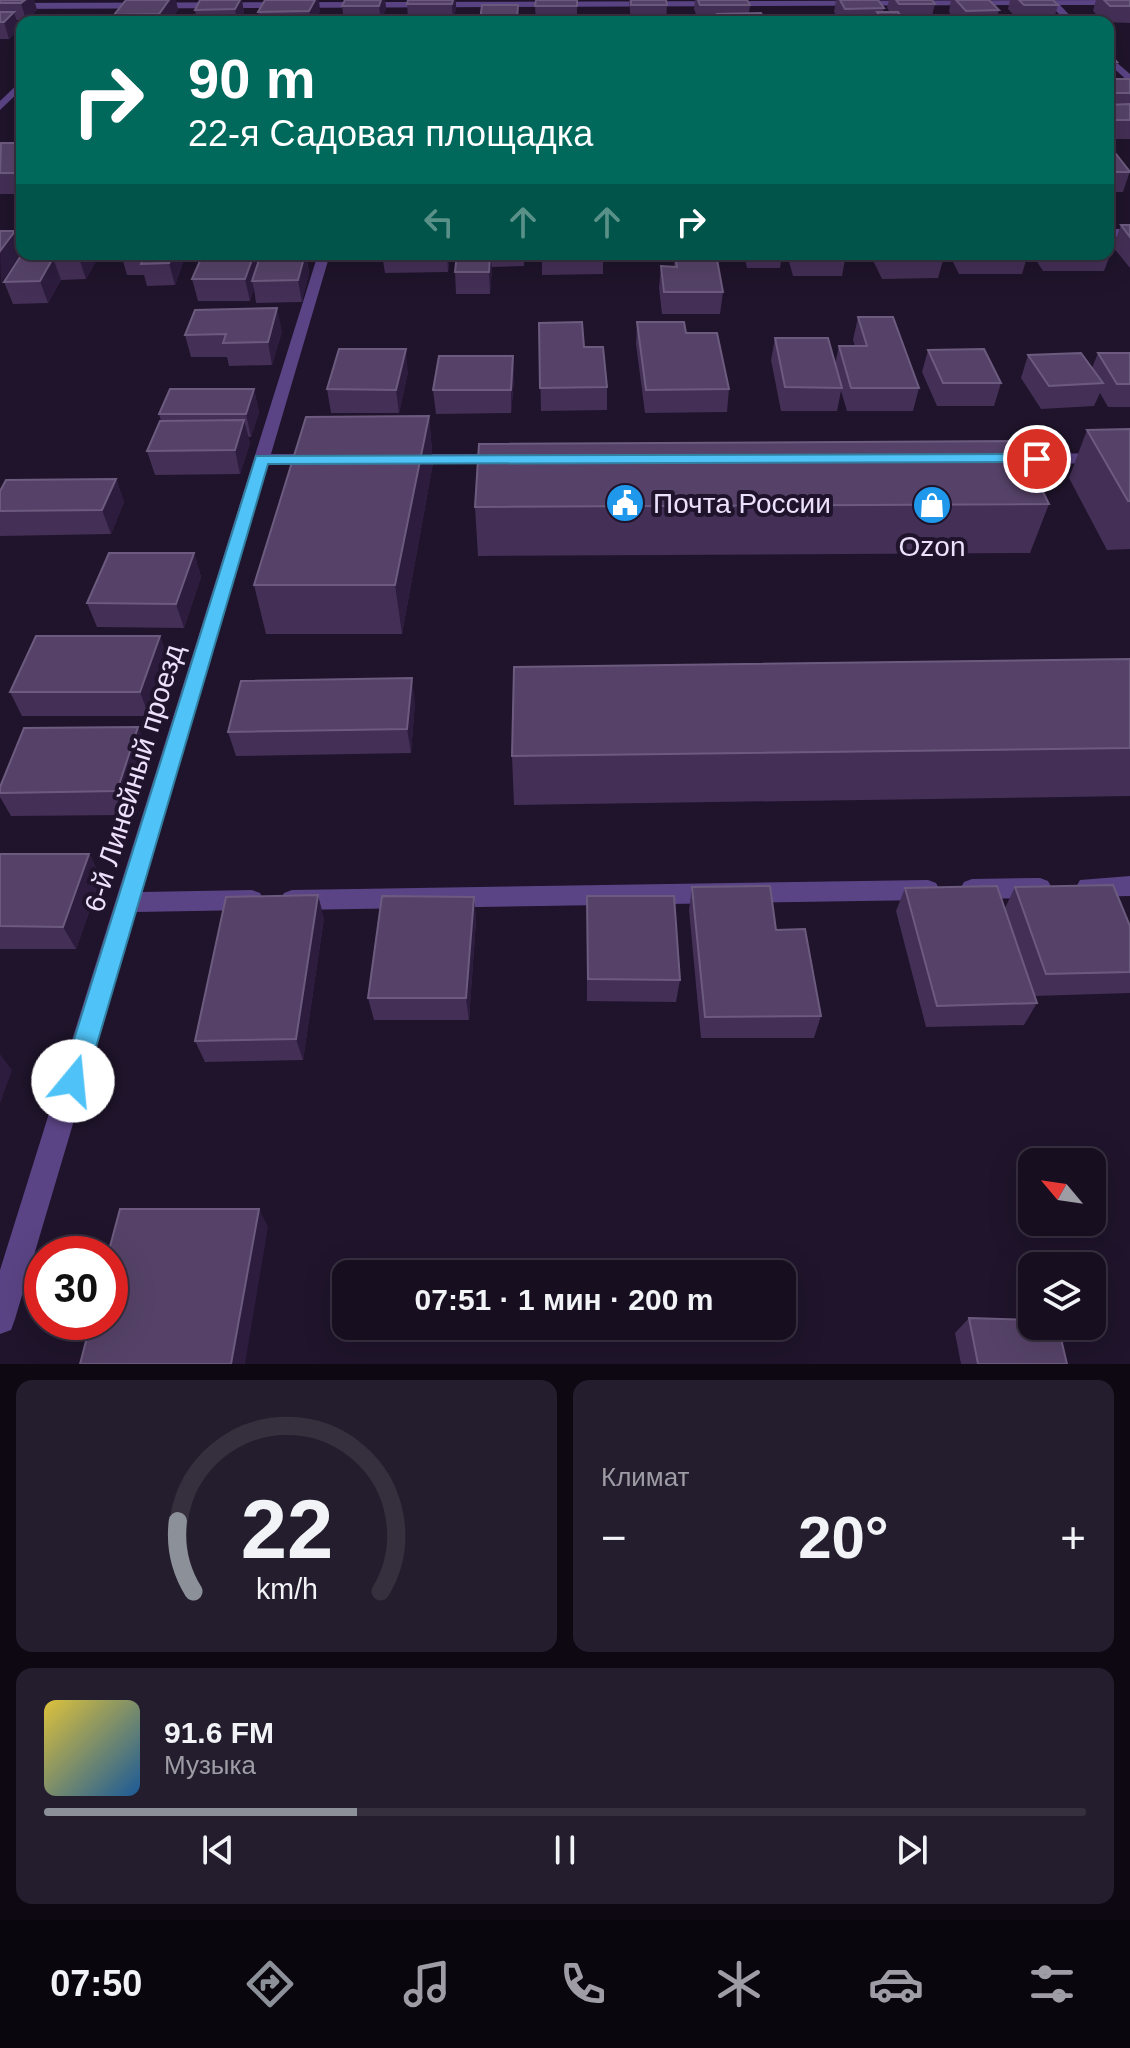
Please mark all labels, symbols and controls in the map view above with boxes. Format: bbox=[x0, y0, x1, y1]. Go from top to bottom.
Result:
text: 90 m bbox=[188, 47, 316, 110]
icon: right bbox=[56, 48, 160, 152]
text: 22-я Садовая площадка bbox=[188, 113, 593, 154]
icon: left bbox=[417, 200, 461, 244]
icon: ahead bbox=[501, 200, 545, 244]
icon: ahead bbox=[585, 200, 629, 244]
icon: right bbox=[669, 200, 713, 244]
pin bbox=[1003, 425, 1071, 493]
icon: arrive bbox=[1015, 437, 1059, 481]
public building icon: Почта России bbox=[604, 482, 646, 524]
shop icon: Ozon bbox=[911, 484, 953, 526]
place label: Почта России bbox=[653, 488, 831, 519]
place label: Ozon bbox=[899, 531, 965, 562]
street label: 6-й Линейный проезд bbox=[79, 641, 189, 915]
position arrow bbox=[31, 1039, 115, 1123]
north arrow bbox=[1018, 1148, 1106, 1236]
map controls bbox=[1018, 1148, 1106, 1340]
speed limit sign: 30 bbox=[24, 1236, 128, 1340]
button: layers bbox=[1018, 1252, 1106, 1340]
text: 07:51 · 1 мин · 200 m bbox=[415, 1283, 713, 1316]
text: Климат bbox=[601, 1462, 690, 1492]
text: 22 bbox=[240, 1483, 333, 1576]
text: 20° bbox=[798, 1504, 889, 1571]
text: − bbox=[601, 1513, 627, 1562]
text: + bbox=[1060, 1513, 1086, 1562]
text: km/h bbox=[256, 1573, 317, 1605]
text: 91.6 FM bbox=[164, 1716, 274, 1749]
text: Музыка bbox=[164, 1750, 256, 1780]
icon: previous bbox=[196, 1828, 240, 1872]
icon: pause bbox=[543, 1828, 587, 1872]
icon: next bbox=[890, 1828, 934, 1872]
icon: directions bbox=[242, 1956, 298, 2012]
icon: music bbox=[399, 1956, 455, 2012]
icon: phone bbox=[555, 1956, 611, 2012]
icon: climate bbox=[711, 1956, 767, 2012]
icon: car bbox=[868, 1956, 924, 2012]
icon: filters bbox=[1024, 1956, 1080, 2012]
text: 07:50 bbox=[50, 1963, 142, 2004]

